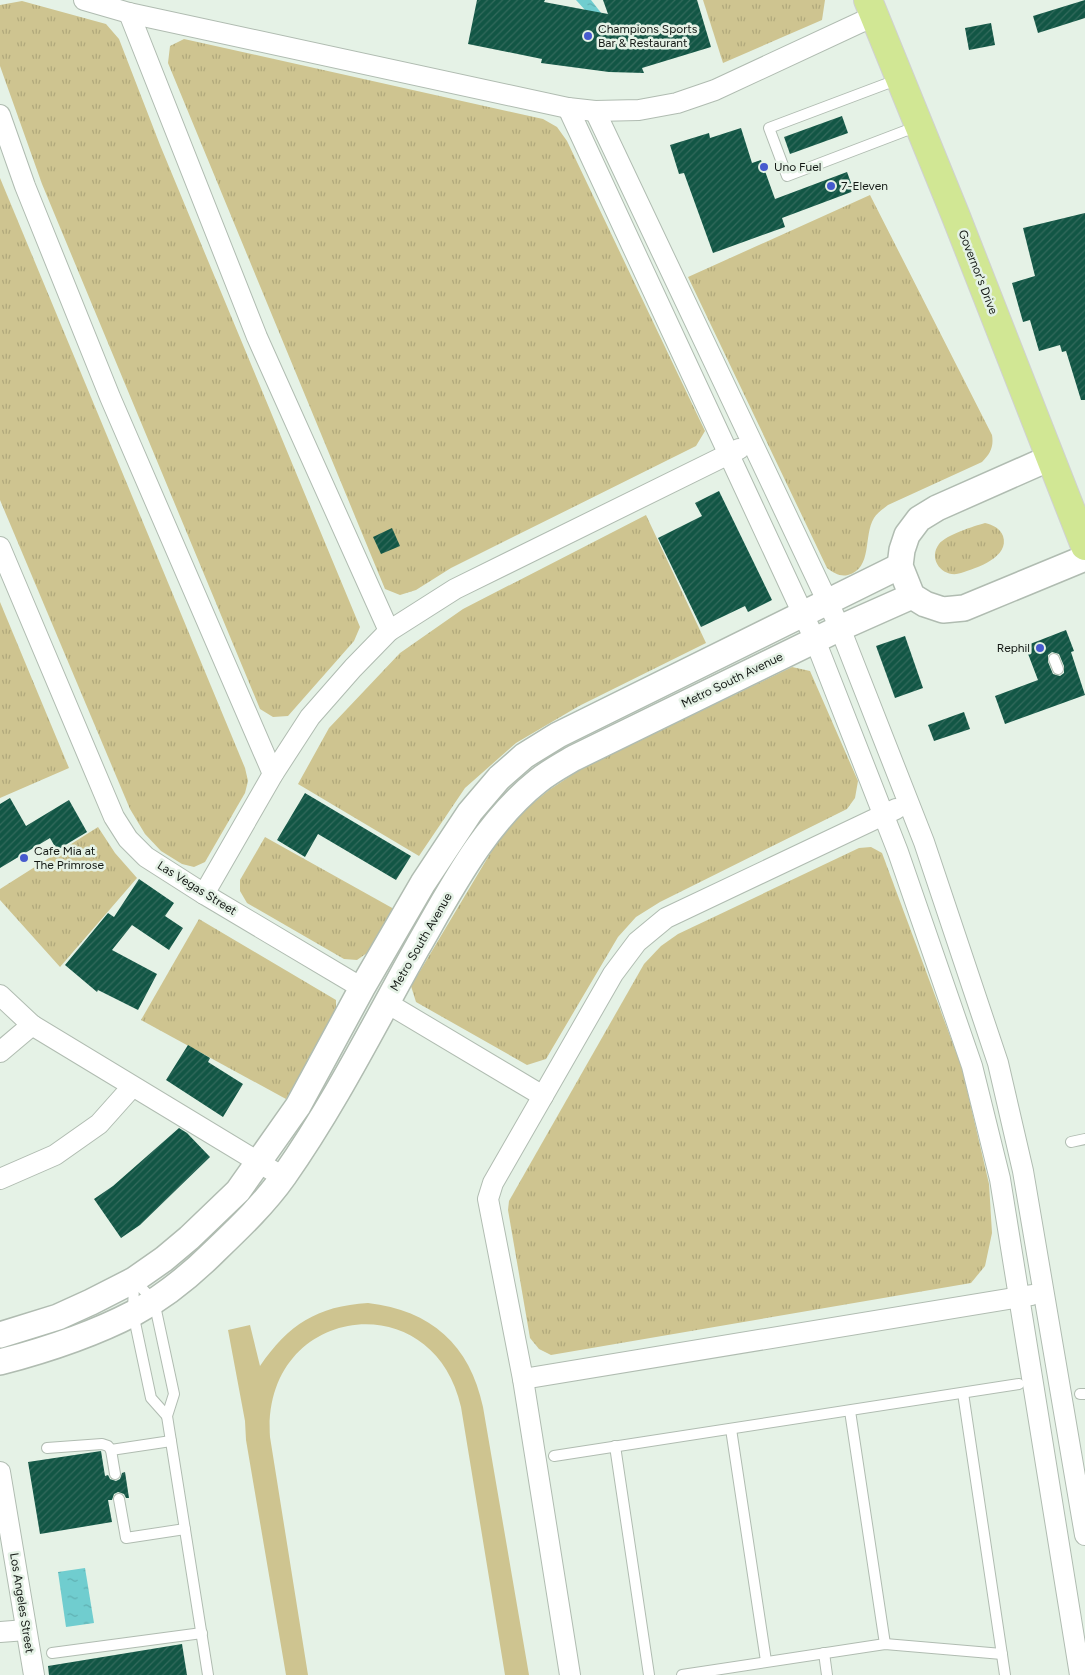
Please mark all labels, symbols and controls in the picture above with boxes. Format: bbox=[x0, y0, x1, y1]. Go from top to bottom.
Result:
place label: Champions Sports Bar & Restaurant bbox=[598, 22, 698, 50]
marker: Champions Sports Bar & Restaurant bbox=[582, 30, 594, 42]
place label: Uno Fuel bbox=[774, 160, 821, 174]
marker: Uno Fuel bbox=[758, 161, 770, 173]
place label: 7-Eleven bbox=[841, 179, 888, 193]
marker: 7-Eleven bbox=[825, 180, 837, 192]
street label: Governor's Drive bbox=[956, 228, 1001, 316]
place label: Rephil bbox=[997, 641, 1030, 655]
marker: Rephil bbox=[1034, 642, 1046, 654]
street label: Metro South Avenue bbox=[679, 649, 785, 711]
place label: Cafe Mia at The Primrose bbox=[34, 844, 104, 872]
marker: Cafe Mia at The Primrose bbox=[18, 852, 30, 864]
street label: Las Vegas Street bbox=[155, 858, 240, 918]
street label: Metro South Avenue bbox=[387, 890, 455, 994]
street label: Los Angeles Street bbox=[7, 1552, 37, 1655]

